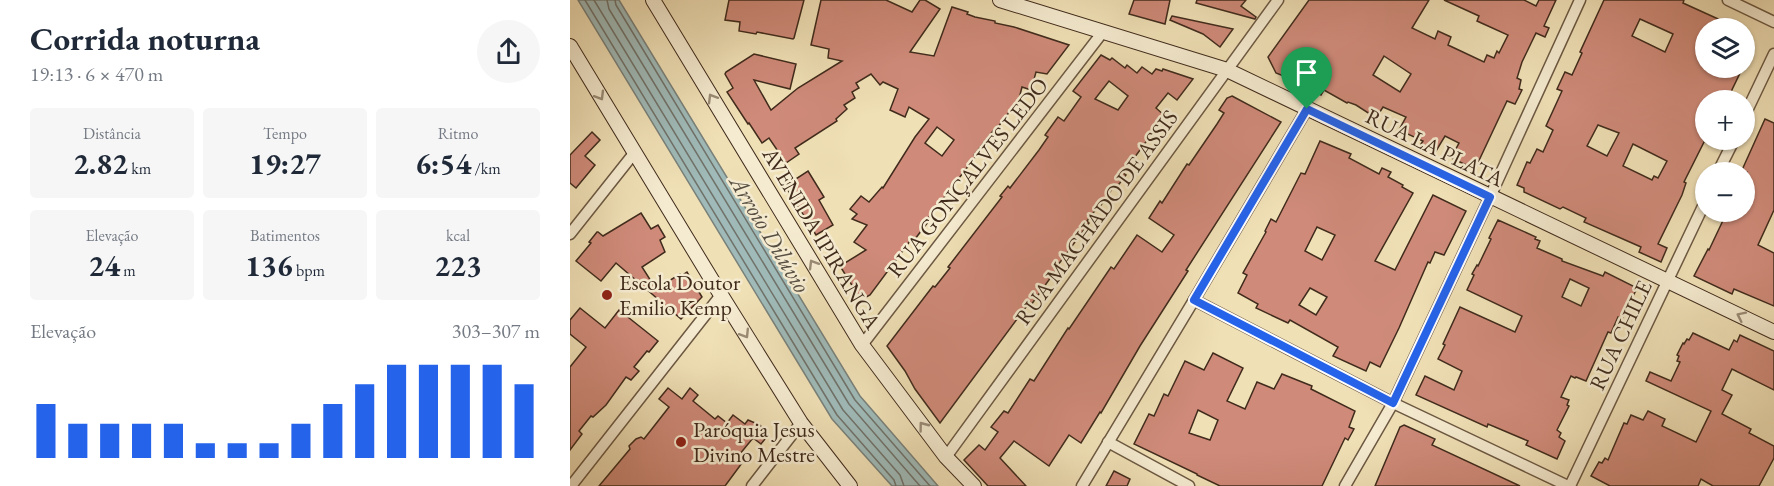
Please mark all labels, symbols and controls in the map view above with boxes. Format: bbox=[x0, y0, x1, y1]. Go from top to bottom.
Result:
text: Corrida noturna bbox=[30, 17, 260, 60]
map controls bbox=[1695, 18, 1755, 222]
button: layers bbox=[1695, 18, 1755, 78]
button: share bbox=[477, 20, 540, 83]
pin bbox=[1281, 47, 1332, 109]
icon: arrive bbox=[1290, 56, 1323, 89]
text: 19:13 · 6 × 470 m bbox=[30, 61, 163, 87]
street label: RUA GONÇALVES LEDO bbox=[880, 71, 1055, 283]
one-way arrow bbox=[593, 90, 605, 100]
button: + bbox=[1695, 90, 1755, 150]
one-way arrow bbox=[708, 94, 720, 104]
street label: RUA LA PLATA bbox=[1361, 101, 1509, 194]
street label: RUA MACHADO DE ASSIS bbox=[1009, 104, 1184, 331]
text: Distância bbox=[83, 123, 141, 144]
text: Tempo bbox=[263, 123, 307, 144]
text: Ritmo bbox=[438, 123, 478, 144]
street label: AVENIDA IPIRANGA bbox=[755, 141, 888, 335]
text: 2.82 bbox=[73, 144, 128, 183]
text: 19:27 bbox=[249, 144, 321, 183]
text: 6:54 bbox=[415, 144, 471, 183]
text: km bbox=[128, 158, 151, 179]
text: /km bbox=[471, 158, 501, 179]
button: − bbox=[1695, 162, 1755, 222]
water label: Arroio Dilúvio bbox=[722, 167, 818, 298]
text: Elevação bbox=[86, 225, 138, 246]
text: Batimentos bbox=[250, 225, 320, 246]
text: kcal bbox=[446, 225, 470, 246]
text: 24 bbox=[88, 246, 120, 285]
text: 136 bbox=[245, 246, 293, 285]
text: 223 bbox=[434, 246, 482, 285]
text: m bbox=[120, 260, 136, 281]
text: bpm bbox=[293, 260, 325, 281]
one-way arrow bbox=[809, 260, 821, 270]
place label: Escola Doutor Emilio Kemp bbox=[619, 268, 741, 322]
street label: RUA CHILE bbox=[1582, 276, 1658, 395]
marker: Escola Doutor Emilio Kemp bbox=[600, 288, 614, 302]
one-way arrow bbox=[1737, 311, 1748, 323]
text: Elevação bbox=[30, 318, 96, 344]
text: 303–307 m bbox=[452, 318, 540, 344]
one-way arrow bbox=[738, 328, 750, 338]
place label: Paróquia Jesus Divino Mestre bbox=[693, 415, 815, 469]
one-way arrow bbox=[919, 421, 930, 432]
marker: Paróquia Jesus Divino Mestre bbox=[674, 435, 688, 449]

